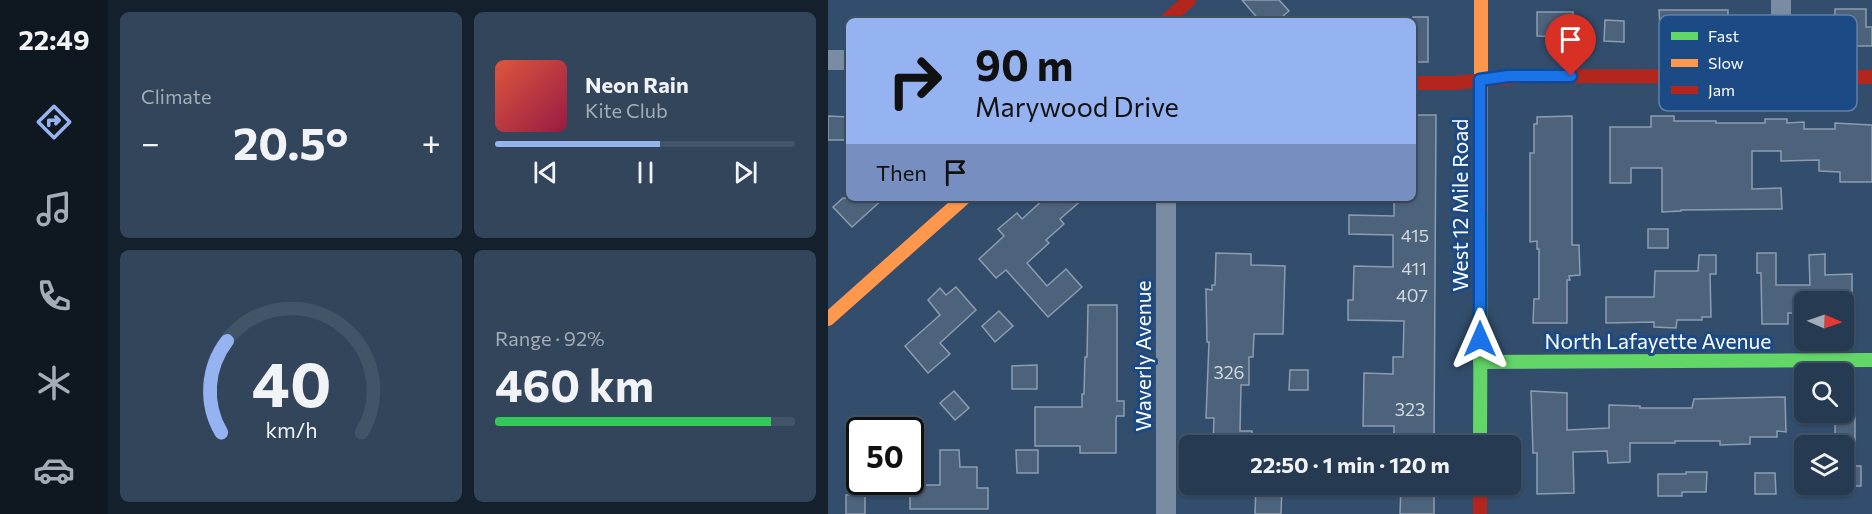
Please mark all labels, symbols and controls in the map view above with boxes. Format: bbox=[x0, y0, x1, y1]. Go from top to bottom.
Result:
pin bbox=[1545, 14, 1596, 76]
legend bbox=[1659, 15, 1857, 111]
text: 22:49 bbox=[18, 23, 90, 56]
icon: arrive bbox=[1554, 23, 1587, 56]
text: Fast bbox=[1708, 26, 1739, 45]
text: 90 m bbox=[975, 38, 1074, 90]
icon: right bbox=[876, 42, 954, 120]
text: Slow bbox=[1708, 53, 1744, 72]
text: Neon Rain bbox=[585, 71, 689, 98]
text: Jam bbox=[1708, 80, 1735, 99]
text: Climate bbox=[141, 84, 211, 108]
text: Marywood Drive bbox=[975, 90, 1179, 123]
text: Kite Club bbox=[585, 98, 668, 122]
icon: directions bbox=[33, 101, 75, 143]
text: 20.5° bbox=[233, 114, 348, 169]
street label: West 12 Mile Road bbox=[1447, 119, 1472, 291]
text: − bbox=[141, 121, 160, 162]
text: + bbox=[422, 121, 441, 162]
icon: previous bbox=[529, 156, 562, 189]
icon: pause bbox=[629, 156, 662, 189]
icon: next bbox=[729, 156, 762, 189]
icon: arrive bbox=[939, 156, 972, 189]
text: Then bbox=[876, 159, 927, 186]
icon: music bbox=[33, 188, 75, 230]
house number: 415 bbox=[1401, 224, 1429, 246]
house number: 411 bbox=[1401, 257, 1427, 279]
icon: phone bbox=[33, 275, 75, 317]
street label: Waverly Avenue bbox=[1130, 280, 1155, 432]
house number: 407 bbox=[1396, 284, 1428, 306]
north arrow bbox=[1794, 291, 1854, 351]
map controls bbox=[1794, 291, 1854, 495]
position arrow bbox=[1448, 307, 1512, 371]
text: Range · 92% bbox=[495, 326, 605, 350]
street label: North Lafayette Avenue bbox=[1545, 328, 1771, 353]
text: 40 bbox=[251, 344, 331, 420]
text: 460 km bbox=[495, 356, 654, 411]
house number: 326 bbox=[1213, 361, 1245, 383]
icon: climate bbox=[33, 362, 75, 404]
button: search bbox=[1794, 363, 1854, 423]
house number: 323 bbox=[1395, 398, 1425, 420]
text: km/h bbox=[265, 416, 317, 442]
speed limit sign: 50 bbox=[846, 417, 924, 495]
button: layers bbox=[1794, 435, 1854, 495]
icon: car bbox=[33, 449, 75, 491]
text: 22:50 · 1 min · 120 m bbox=[1250, 451, 1450, 478]

